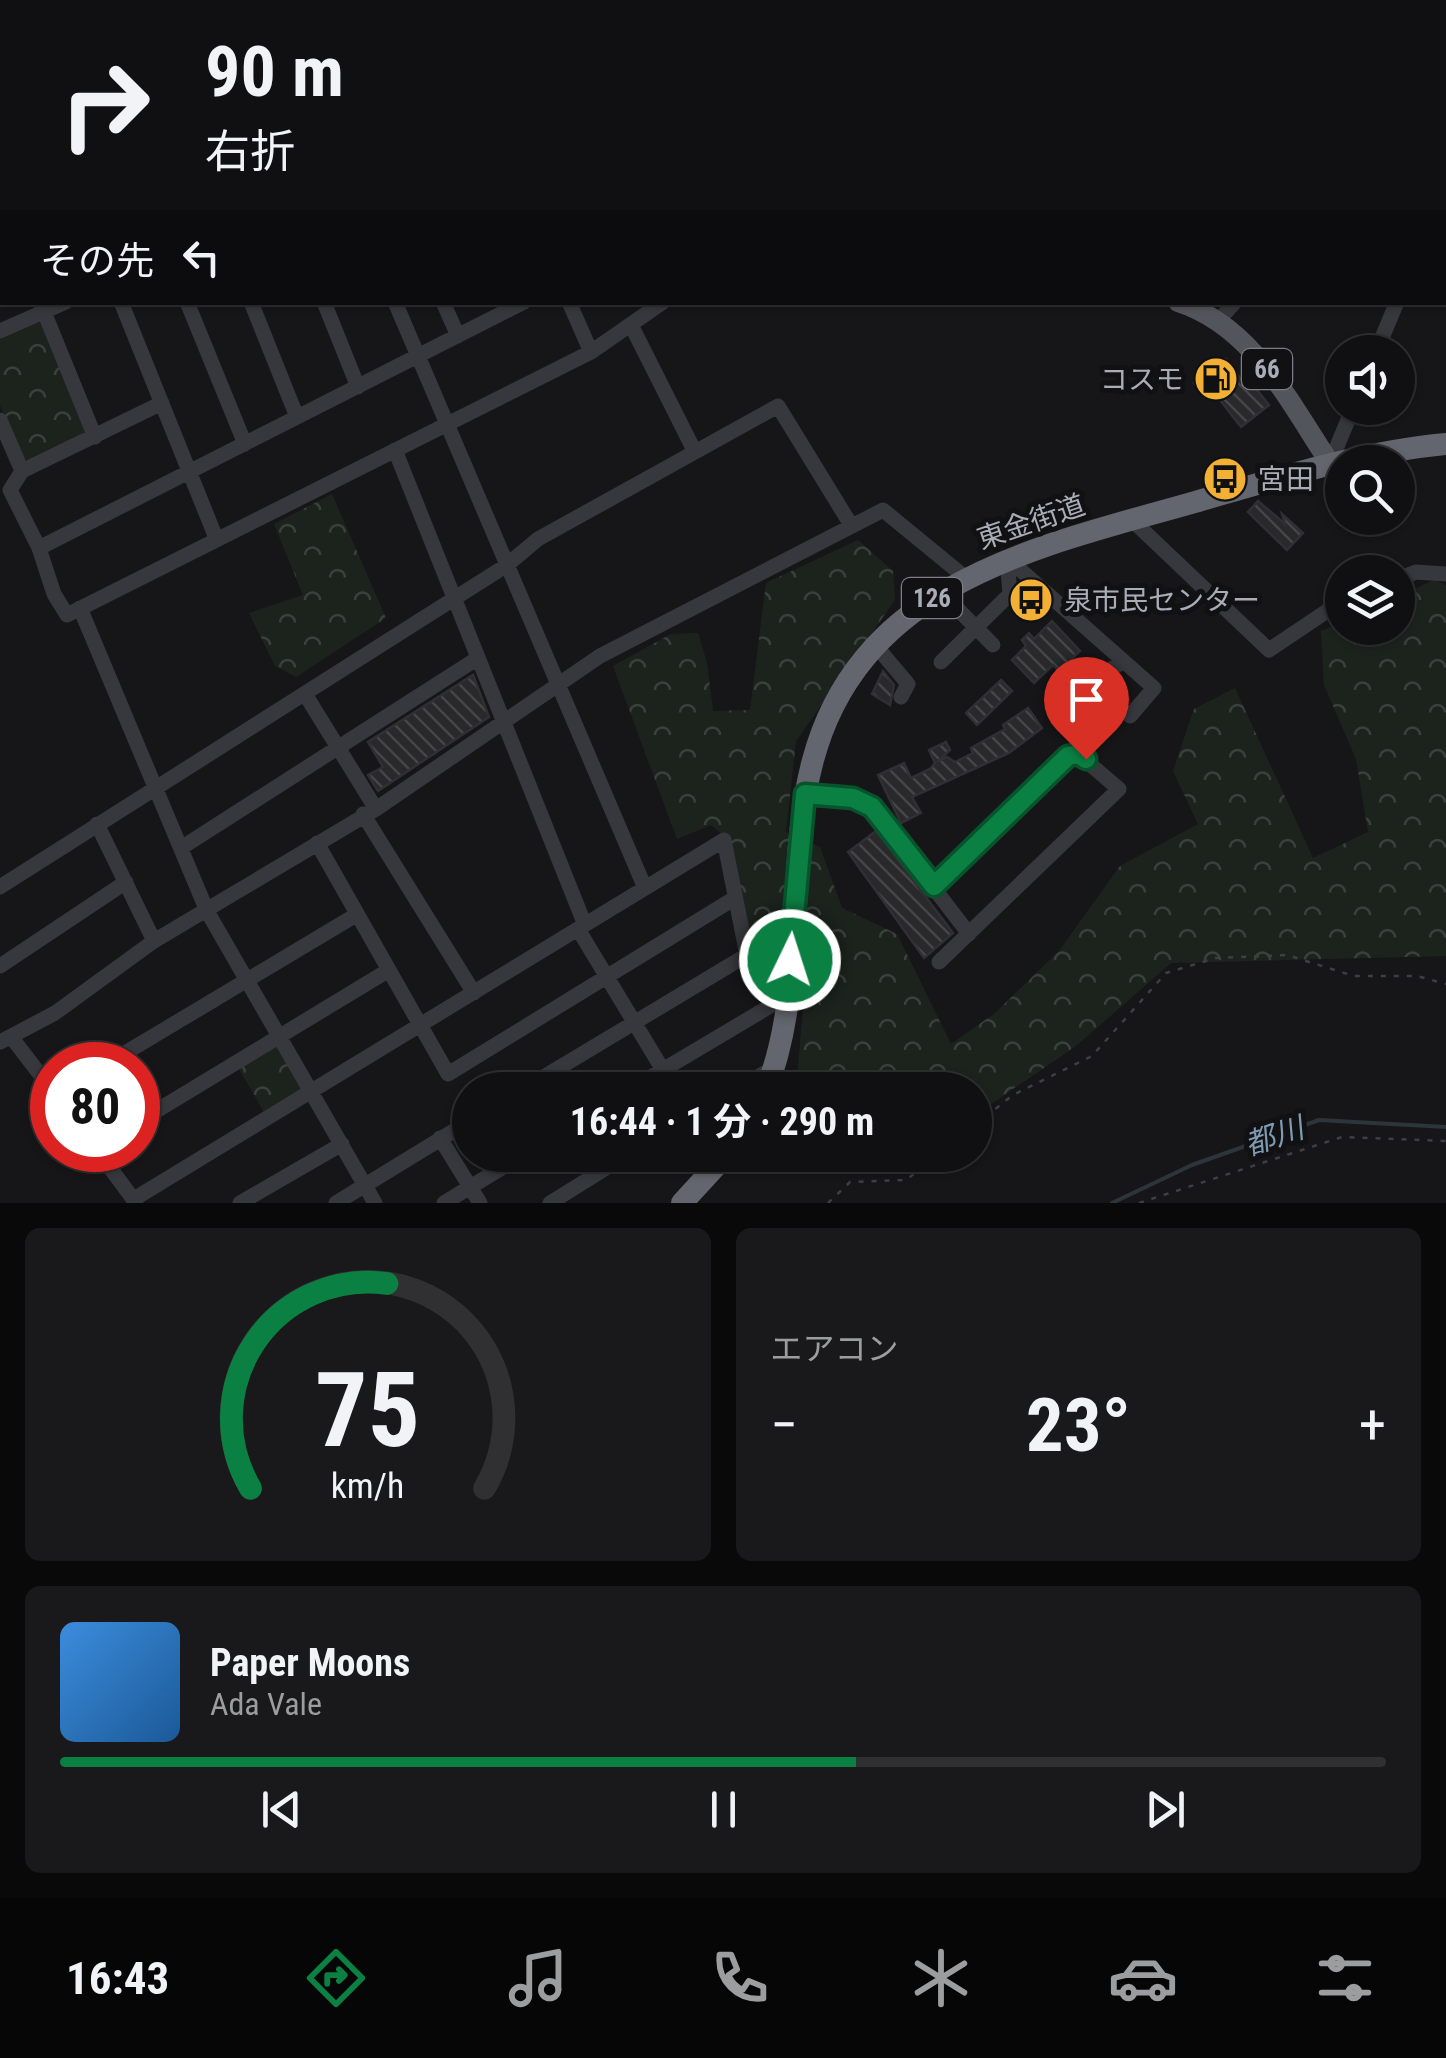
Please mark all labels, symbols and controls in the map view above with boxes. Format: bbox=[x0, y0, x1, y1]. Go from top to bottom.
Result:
text: 90 m bbox=[205, 31, 344, 113]
icon: right bbox=[40, 40, 170, 170]
text: 右折 bbox=[205, 125, 295, 178]
icon: left bbox=[174, 230, 229, 285]
text: その先 bbox=[40, 239, 154, 283]
map controls bbox=[1325, 335, 1415, 645]
button: sound bbox=[1325, 335, 1415, 425]
road number: 66 bbox=[1242, 349, 1292, 389]
fuel station icon: コスモ bbox=[1193, 356, 1239, 402]
place label: コスモ bbox=[1100, 363, 1184, 396]
button: search bbox=[1325, 445, 1415, 535]
bus stop icon: 宮田 bbox=[1202, 456, 1248, 502]
place label: 宮田 bbox=[1258, 463, 1314, 496]
street label: 東金街道 bbox=[973, 488, 1089, 556]
button: layers bbox=[1325, 555, 1415, 645]
bus stop icon: 泉市民センター bbox=[1008, 577, 1054, 623]
road number: 126 bbox=[902, 578, 962, 618]
place label: 泉市民センター bbox=[1064, 584, 1260, 617]
pin bbox=[1044, 657, 1129, 760]
icon: arrive bbox=[1059, 672, 1114, 727]
position arrow bbox=[738, 908, 842, 1012]
speed limit sign: 80 bbox=[30, 1042, 160, 1172]
text: 16:44 · 1 分 · 290 m bbox=[570, 1100, 874, 1144]
water label: 都川 bbox=[1240, 1109, 1311, 1162]
text: エアコン bbox=[771, 1330, 899, 1368]
text: 75 bbox=[315, 1350, 420, 1471]
text: 23° bbox=[1026, 1381, 1131, 1469]
text: − bbox=[771, 1393, 798, 1457]
text: + bbox=[1359, 1393, 1386, 1457]
text: km/h bbox=[331, 1465, 405, 1507]
text: Paper Moons bbox=[210, 1641, 410, 1685]
text: Ada Vale bbox=[210, 1685, 322, 1723]
icon: previous bbox=[254, 1782, 309, 1837]
icon: pause bbox=[696, 1782, 751, 1837]
icon: next bbox=[1138, 1782, 1193, 1837]
icon: directions bbox=[301, 1943, 371, 2013]
icon: music bbox=[503, 1943, 573, 2013]
icon: phone bbox=[705, 1943, 775, 2013]
icon: climate bbox=[906, 1943, 976, 2013]
icon: car bbox=[1108, 1943, 1178, 2013]
icon: filters bbox=[1310, 1943, 1380, 2013]
text: 16:43 bbox=[66, 1952, 169, 2005]

